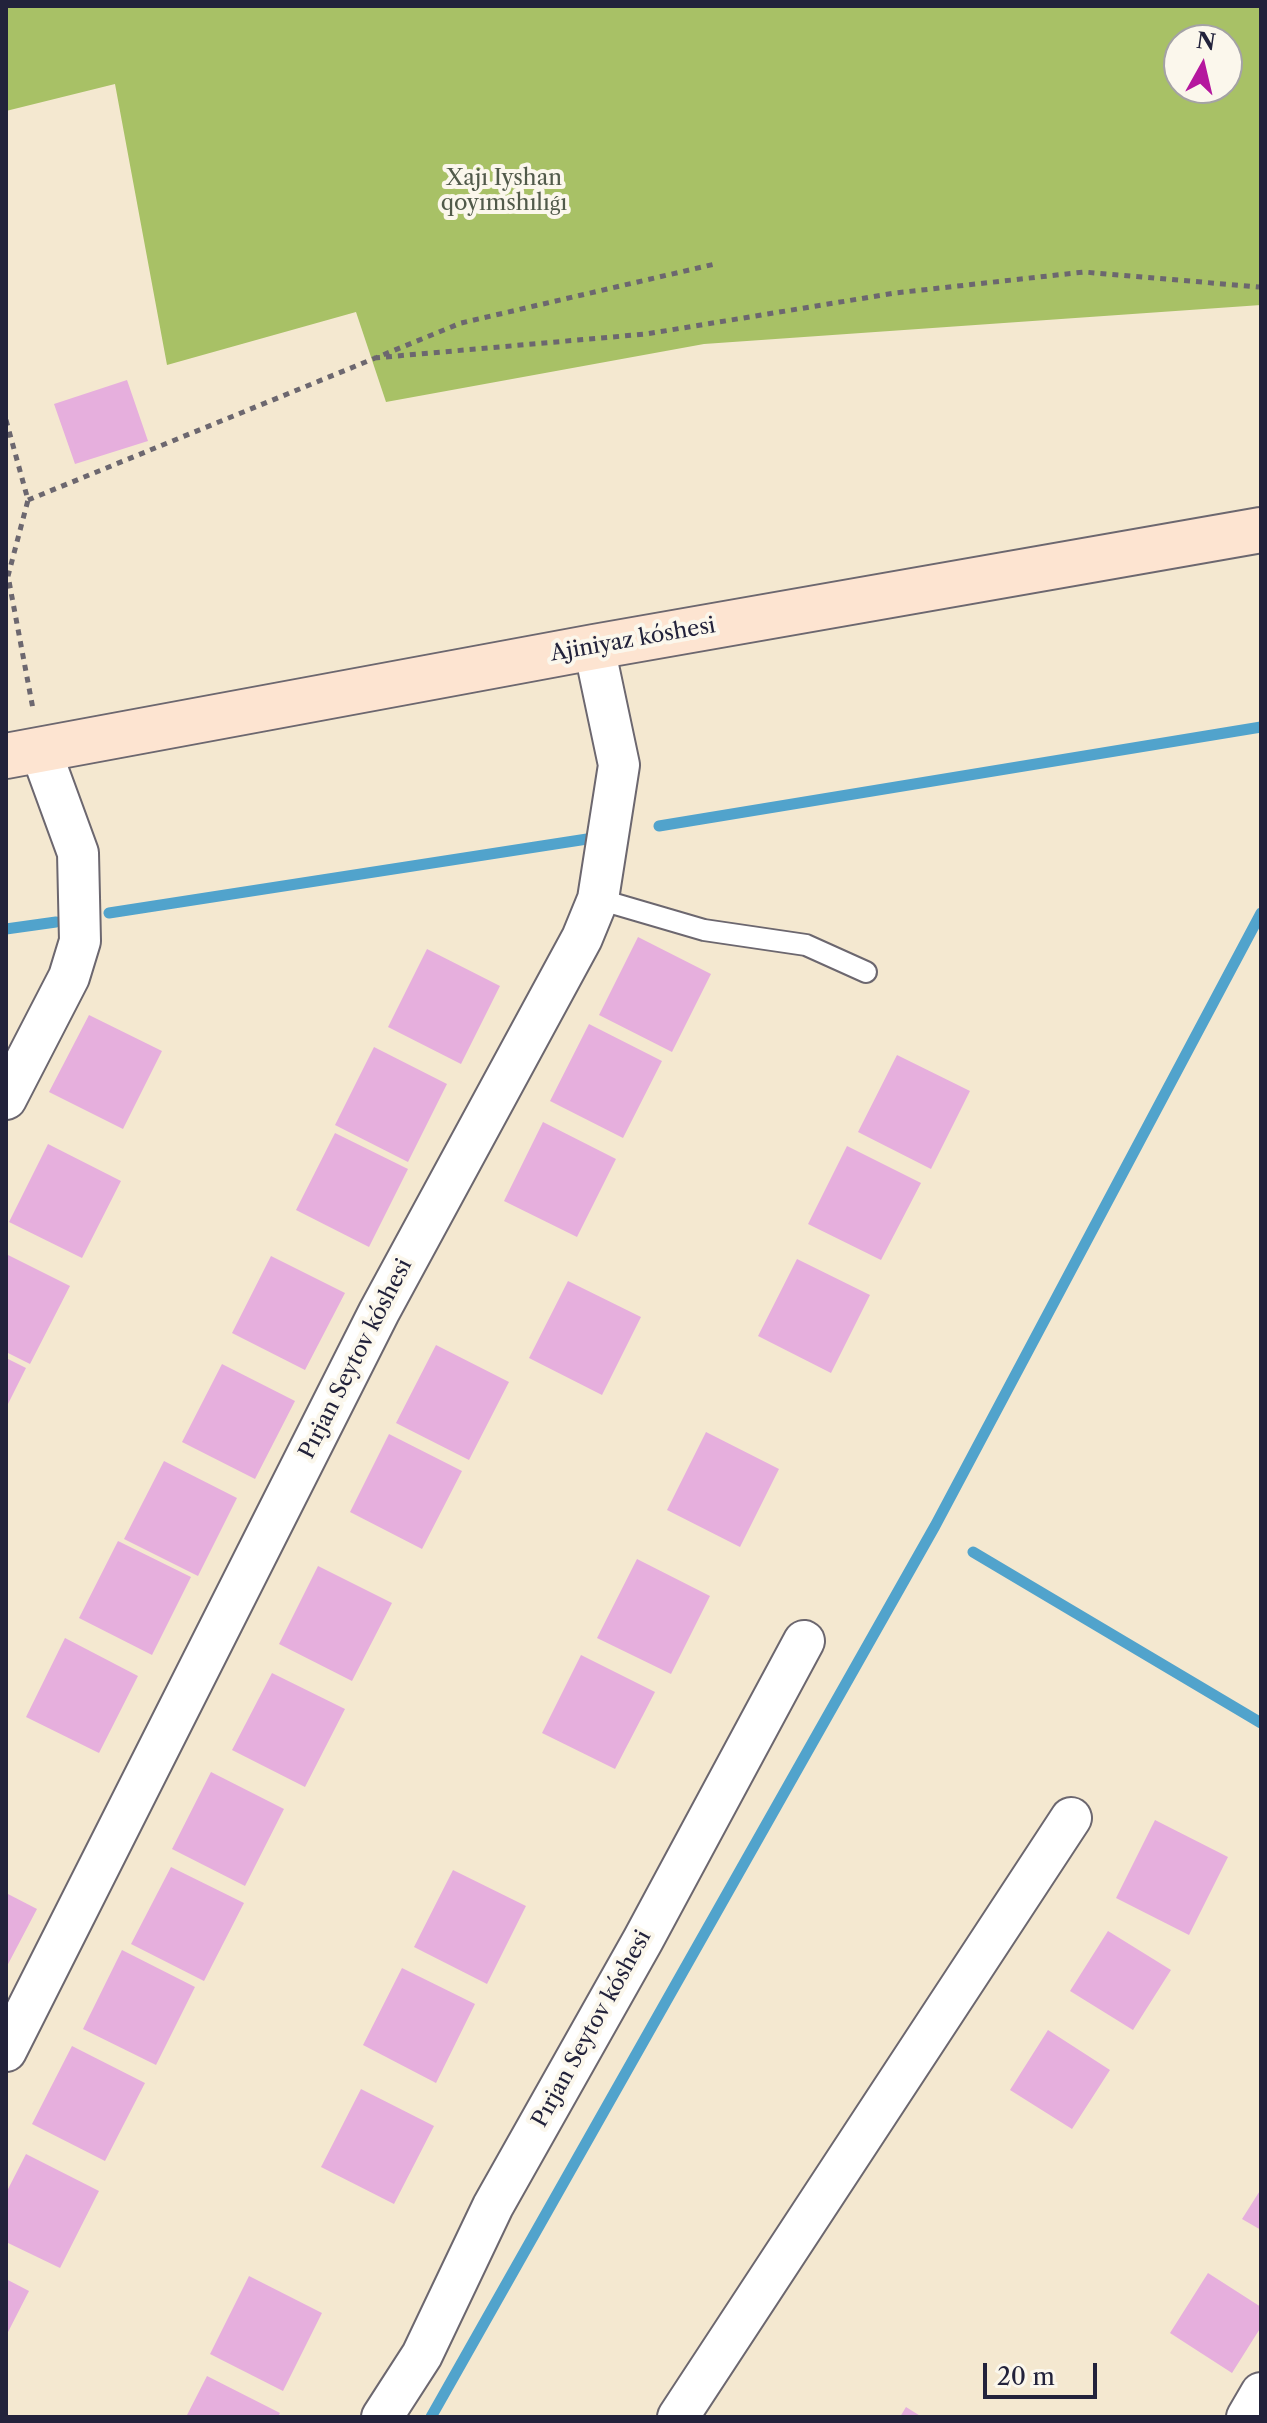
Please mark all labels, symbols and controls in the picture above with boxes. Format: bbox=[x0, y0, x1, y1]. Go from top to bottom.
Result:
north arrow bbox=[1163, 24, 1243, 104]
text: N bbox=[1195, 27, 1217, 56]
park label: Xajı Iyshan qoyımshılıǵı bbox=[441, 166, 567, 218]
street label: Ajiniyaz kóshesi bbox=[548, 612, 718, 668]
street label: Pırjan Seytov kóshesi bbox=[294, 1255, 418, 1463]
street label: Pırjan Seytov kóshesi bbox=[527, 1926, 657, 2132]
scale bar bbox=[987, 2347, 1101, 2397]
text: 20 m bbox=[997, 2362, 1055, 2391]

